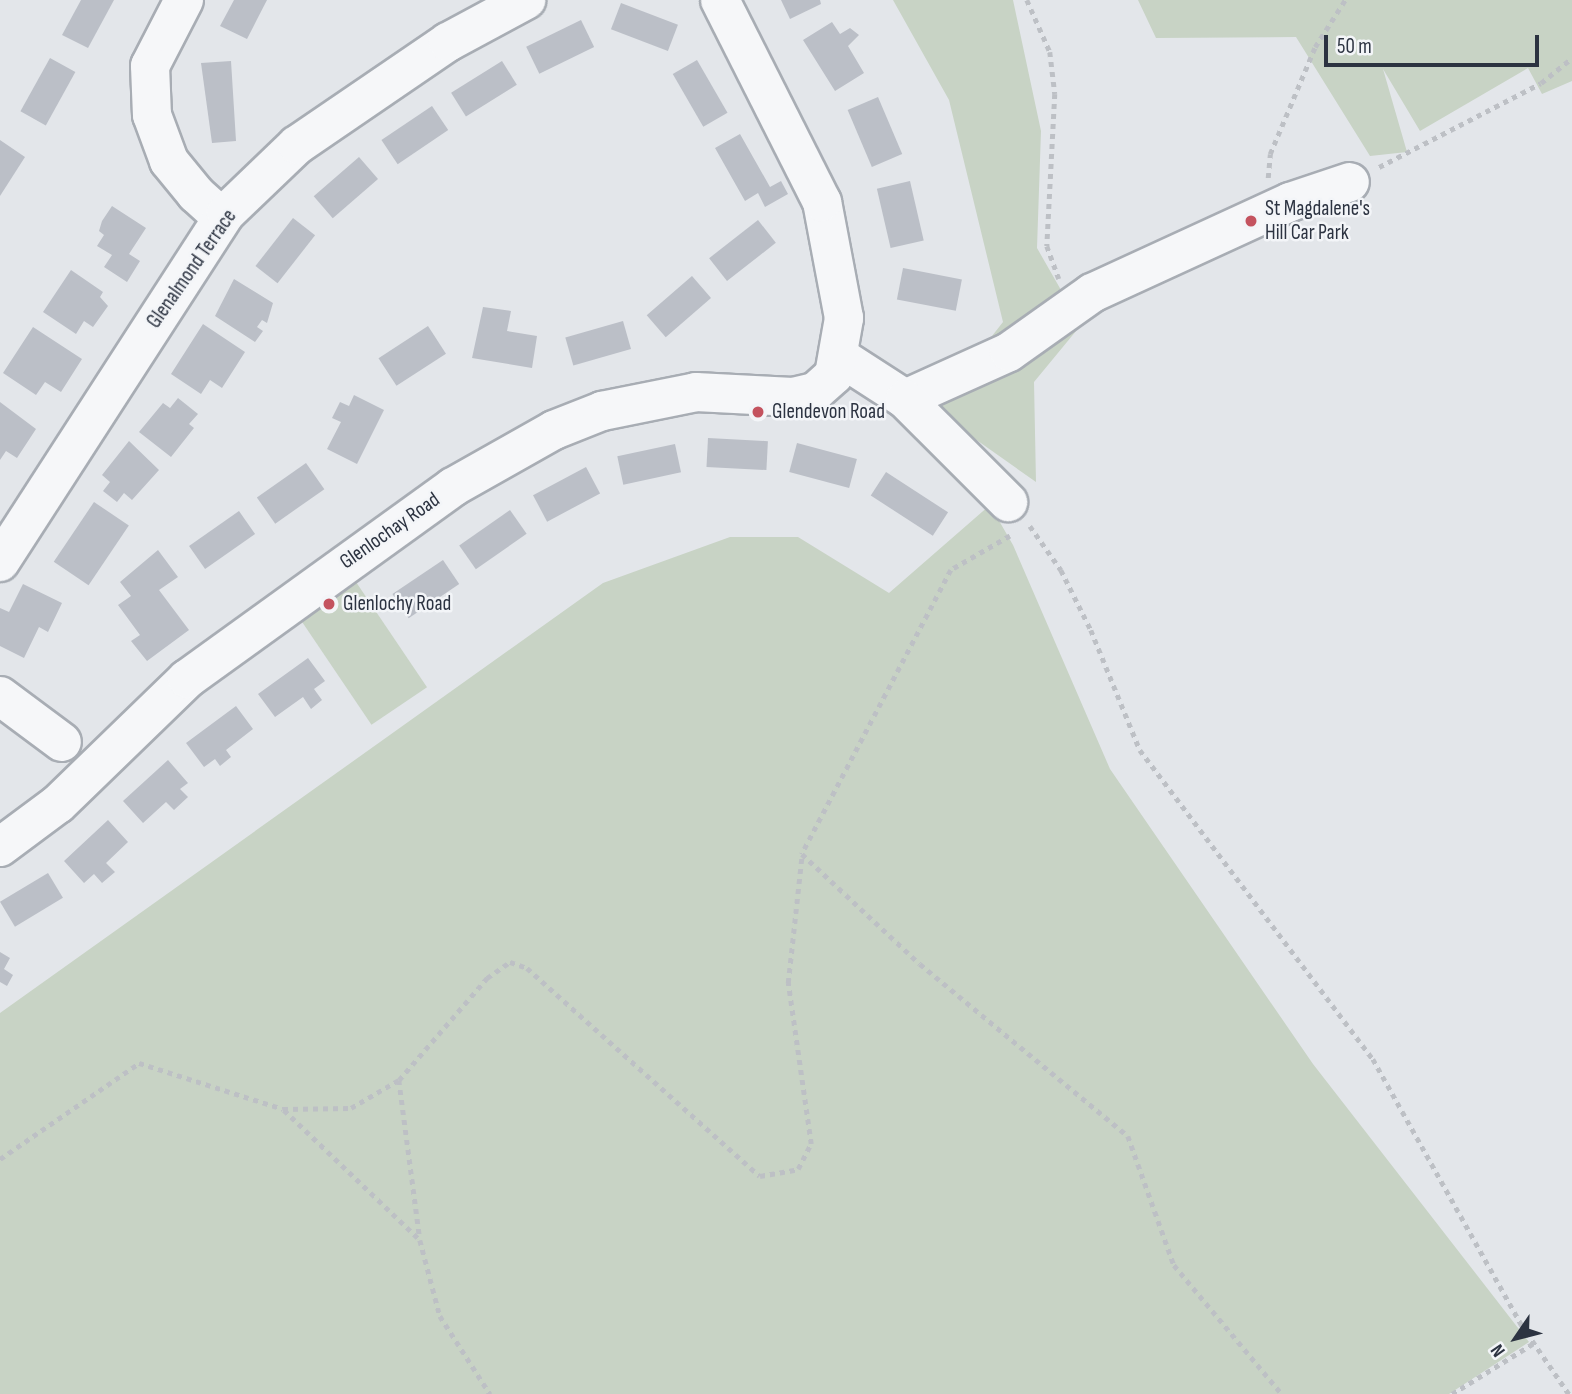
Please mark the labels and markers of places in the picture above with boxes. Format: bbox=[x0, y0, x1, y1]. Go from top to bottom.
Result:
place label: St Magdalene's Hill Car Park bbox=[1265, 196, 1370, 246]
marker: St Magdalene's Hill Car Park bbox=[1243, 213, 1259, 229]
place label: Glendevon Road bbox=[772, 399, 885, 425]
marker: Glendevon Road bbox=[750, 404, 766, 420]
place label: Glenlochy Road bbox=[343, 591, 451, 617]
marker: Glenlochy Road bbox=[321, 596, 337, 612]

